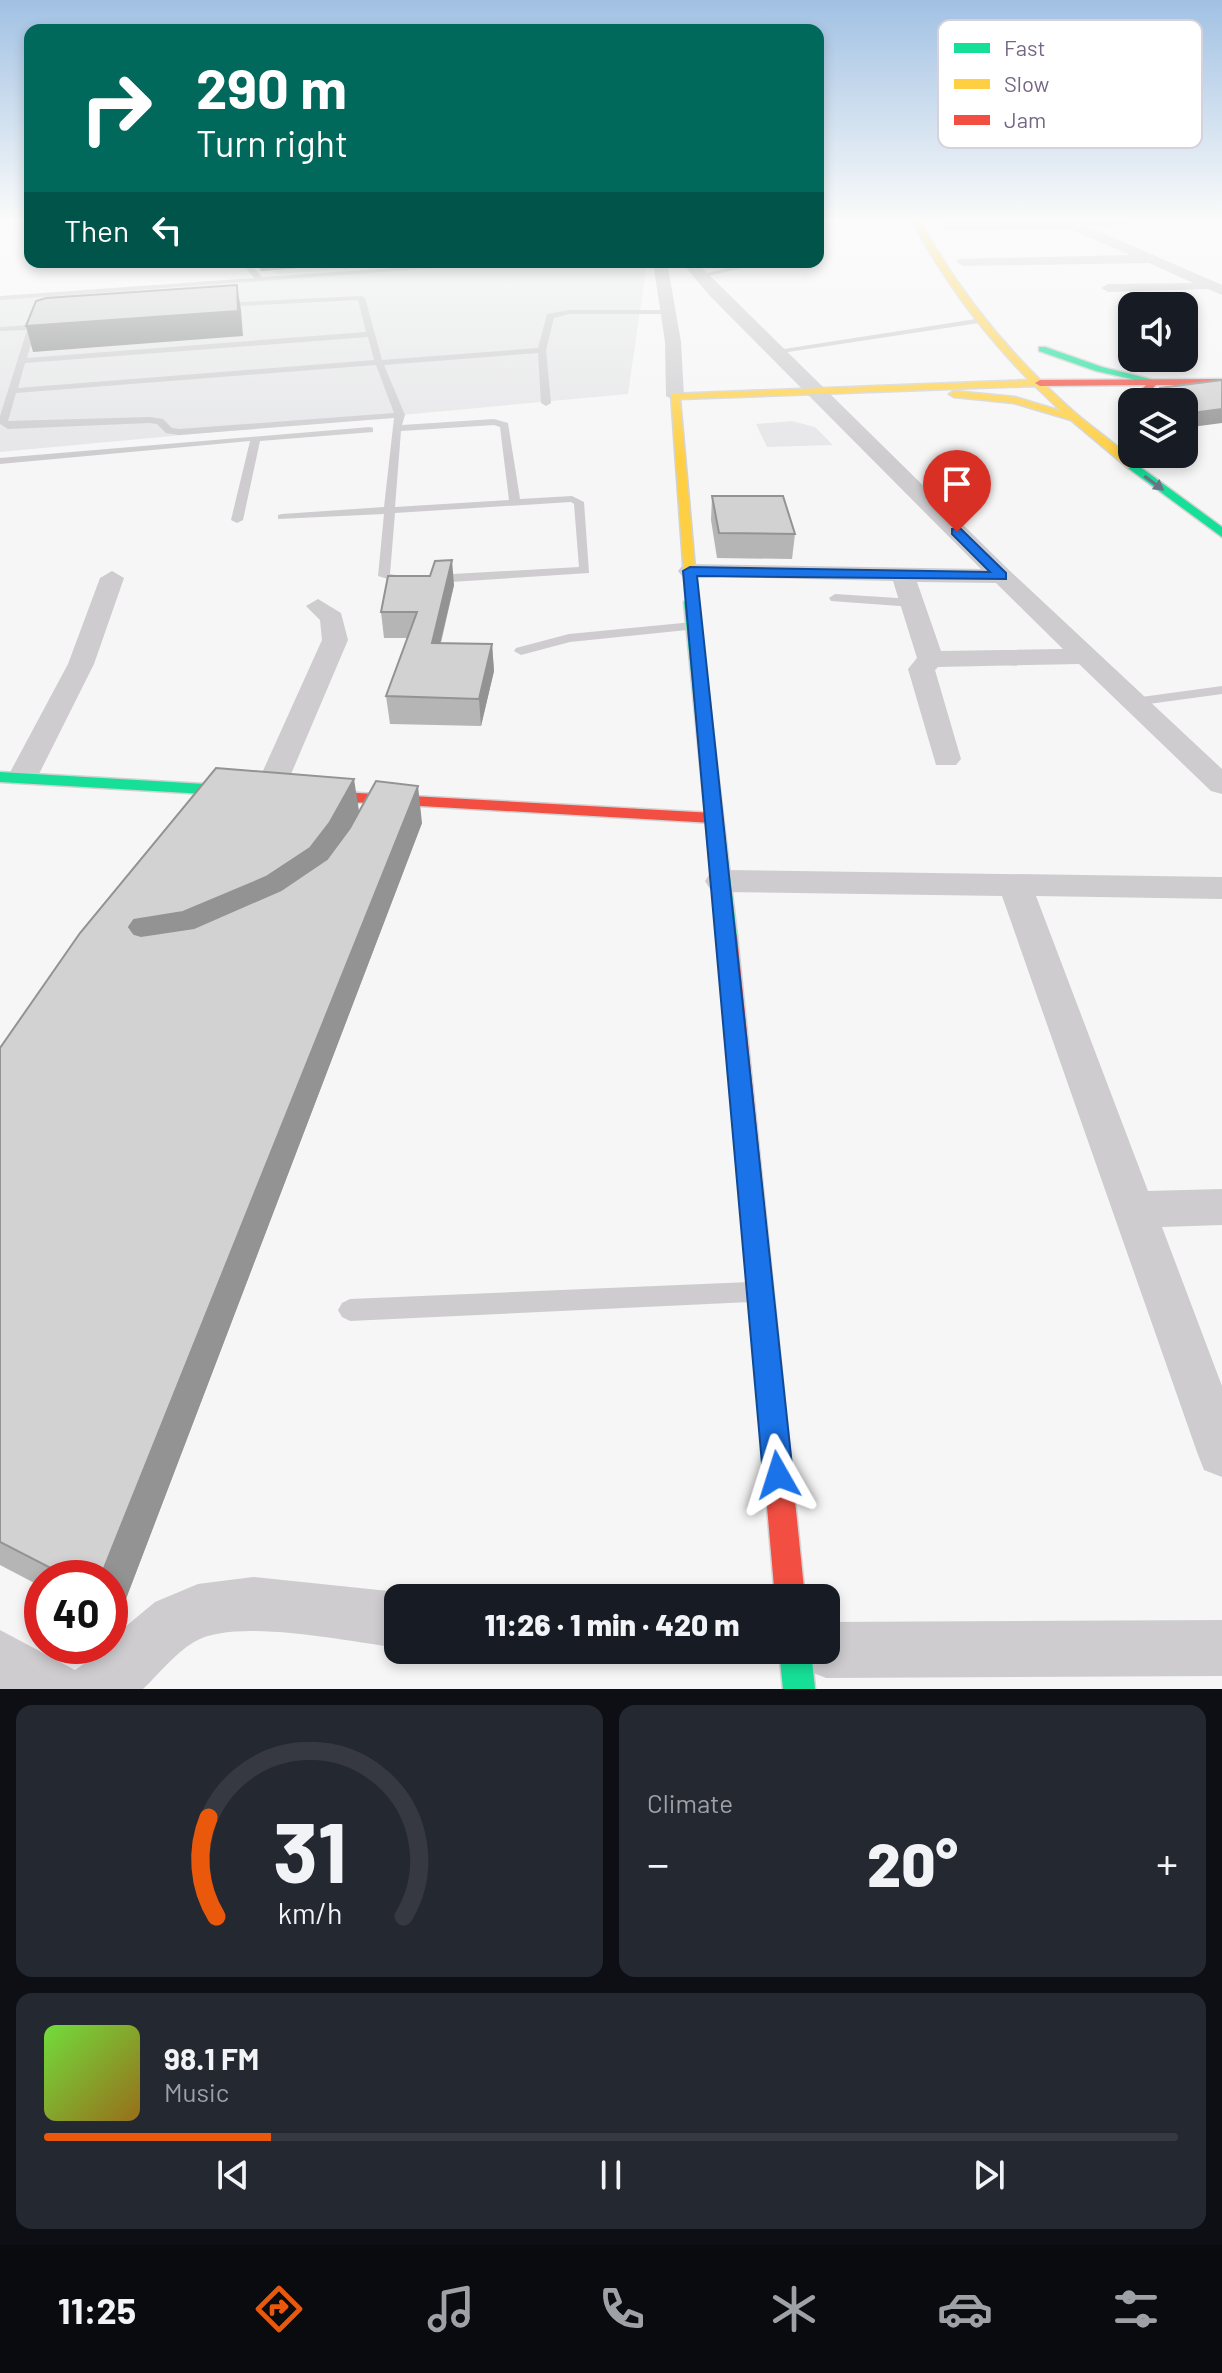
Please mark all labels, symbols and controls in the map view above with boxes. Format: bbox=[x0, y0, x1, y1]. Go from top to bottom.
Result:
legend bbox=[938, 20, 1202, 148]
text: Fast bbox=[1004, 34, 1046, 60]
text: 290 m bbox=[196, 53, 347, 120]
icon: right bbox=[64, 56, 168, 160]
text: Slow bbox=[1004, 70, 1049, 96]
text: Jam bbox=[1004, 106, 1046, 132]
text: Turn right bbox=[196, 121, 348, 164]
icon: left bbox=[145, 208, 189, 252]
text: Then bbox=[64, 212, 129, 248]
map controls bbox=[1118, 292, 1198, 468]
button: sound bbox=[1118, 292, 1198, 372]
button: layers bbox=[1118, 388, 1198, 468]
pin bbox=[923, 450, 991, 532]
icon: arrive bbox=[935, 462, 979, 506]
one-way arrow bbox=[1143, 475, 1165, 491]
position arrow bbox=[736, 1433, 820, 1517]
speed limit sign: 40 bbox=[24, 1560, 128, 1664]
text: 11:26 · 1 min · 420 m bbox=[485, 1606, 739, 1642]
text: Climate bbox=[647, 1787, 733, 1818]
text: 31 bbox=[272, 1800, 347, 1900]
text: 20° bbox=[867, 1827, 958, 1899]
text: − bbox=[647, 1836, 669, 1889]
text: + bbox=[1156, 1836, 1178, 1889]
text: km/h bbox=[277, 1895, 342, 1930]
text: 98.1 FM bbox=[164, 2040, 259, 2076]
text: Music bbox=[164, 2076, 229, 2107]
icon: previous bbox=[211, 2153, 255, 2197]
icon: pause bbox=[589, 2153, 633, 2197]
icon: next bbox=[967, 2153, 1011, 2197]
icon: directions bbox=[251, 2281, 307, 2337]
icon: music bbox=[423, 2281, 479, 2337]
icon: phone bbox=[594, 2281, 650, 2337]
icon: climate bbox=[766, 2281, 822, 2337]
icon: car bbox=[937, 2281, 993, 2337]
icon: filters bbox=[1108, 2281, 1164, 2337]
text: 11:25 bbox=[58, 2288, 136, 2331]

